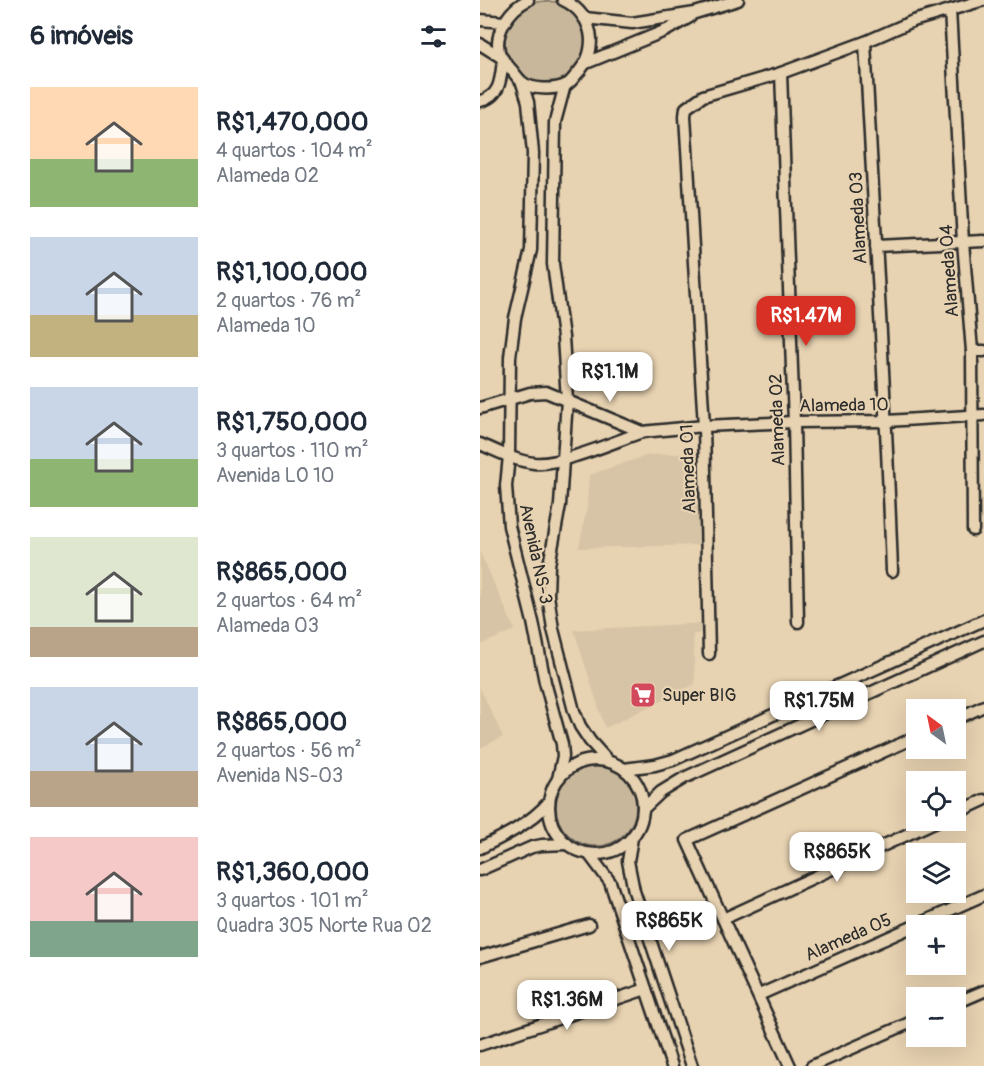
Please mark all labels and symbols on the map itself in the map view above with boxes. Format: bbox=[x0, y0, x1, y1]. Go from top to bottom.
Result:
street label: Alameda 03 bbox=[845, 171, 872, 265]
street label: Alameda 04 bbox=[935, 223, 964, 318]
pin: R$1.47M bbox=[751, 296, 861, 347]
pin: R$1.1M bbox=[561, 352, 659, 403]
street label: Alameda 02 bbox=[764, 373, 791, 467]
street label: Alameda 10 bbox=[799, 393, 889, 418]
street label: Alameda 01 bbox=[675, 424, 702, 514]
street label: Avenida NS-3 bbox=[514, 502, 557, 606]
supermarket icon: Super BIG bbox=[628, 680, 658, 710]
pin: R$1.75M bbox=[764, 681, 874, 732]
place label: Super BIG bbox=[662, 684, 737, 707]
north arrow bbox=[906, 699, 966, 759]
pin: R$865K bbox=[788, 832, 886, 883]
pin: R$865K bbox=[620, 901, 718, 952]
street label: Alameda 05 bbox=[801, 908, 895, 967]
pin: R$1.36M bbox=[512, 980, 622, 1031]

